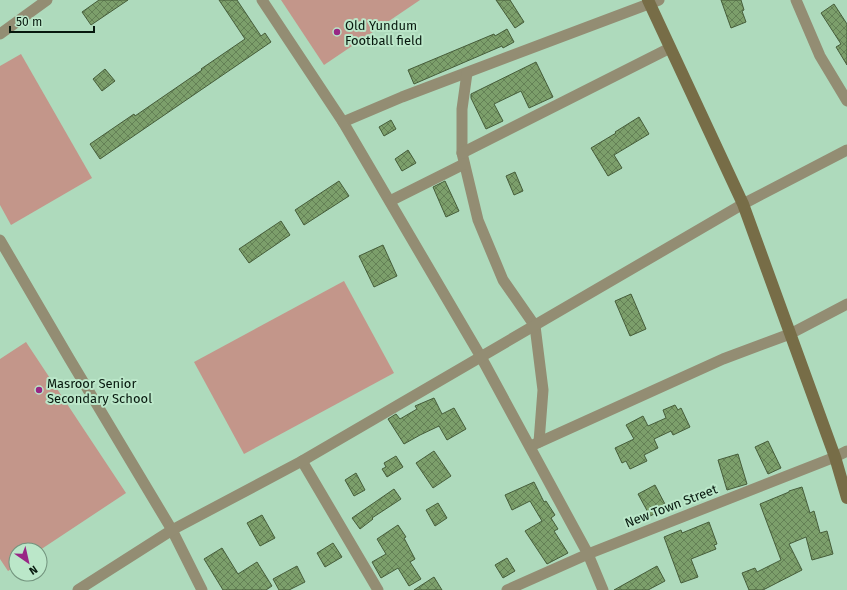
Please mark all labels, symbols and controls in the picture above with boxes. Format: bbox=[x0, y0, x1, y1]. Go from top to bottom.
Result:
scale bar bbox=[10, 8, 94, 34]
text: 50 m bbox=[16, 15, 42, 29]
place label: Old Yundum Football field bbox=[345, 18, 422, 48]
marker: Old Yundum Football field bbox=[332, 27, 342, 37]
place label: Masroor Senior Secondary School bbox=[47, 376, 152, 406]
marker: Masroor Senior Secondary School bbox=[34, 385, 44, 395]
street label: New Town Street bbox=[623, 481, 720, 531]
north arrow bbox=[8, 542, 48, 582]
text: N bbox=[27, 562, 40, 577]

